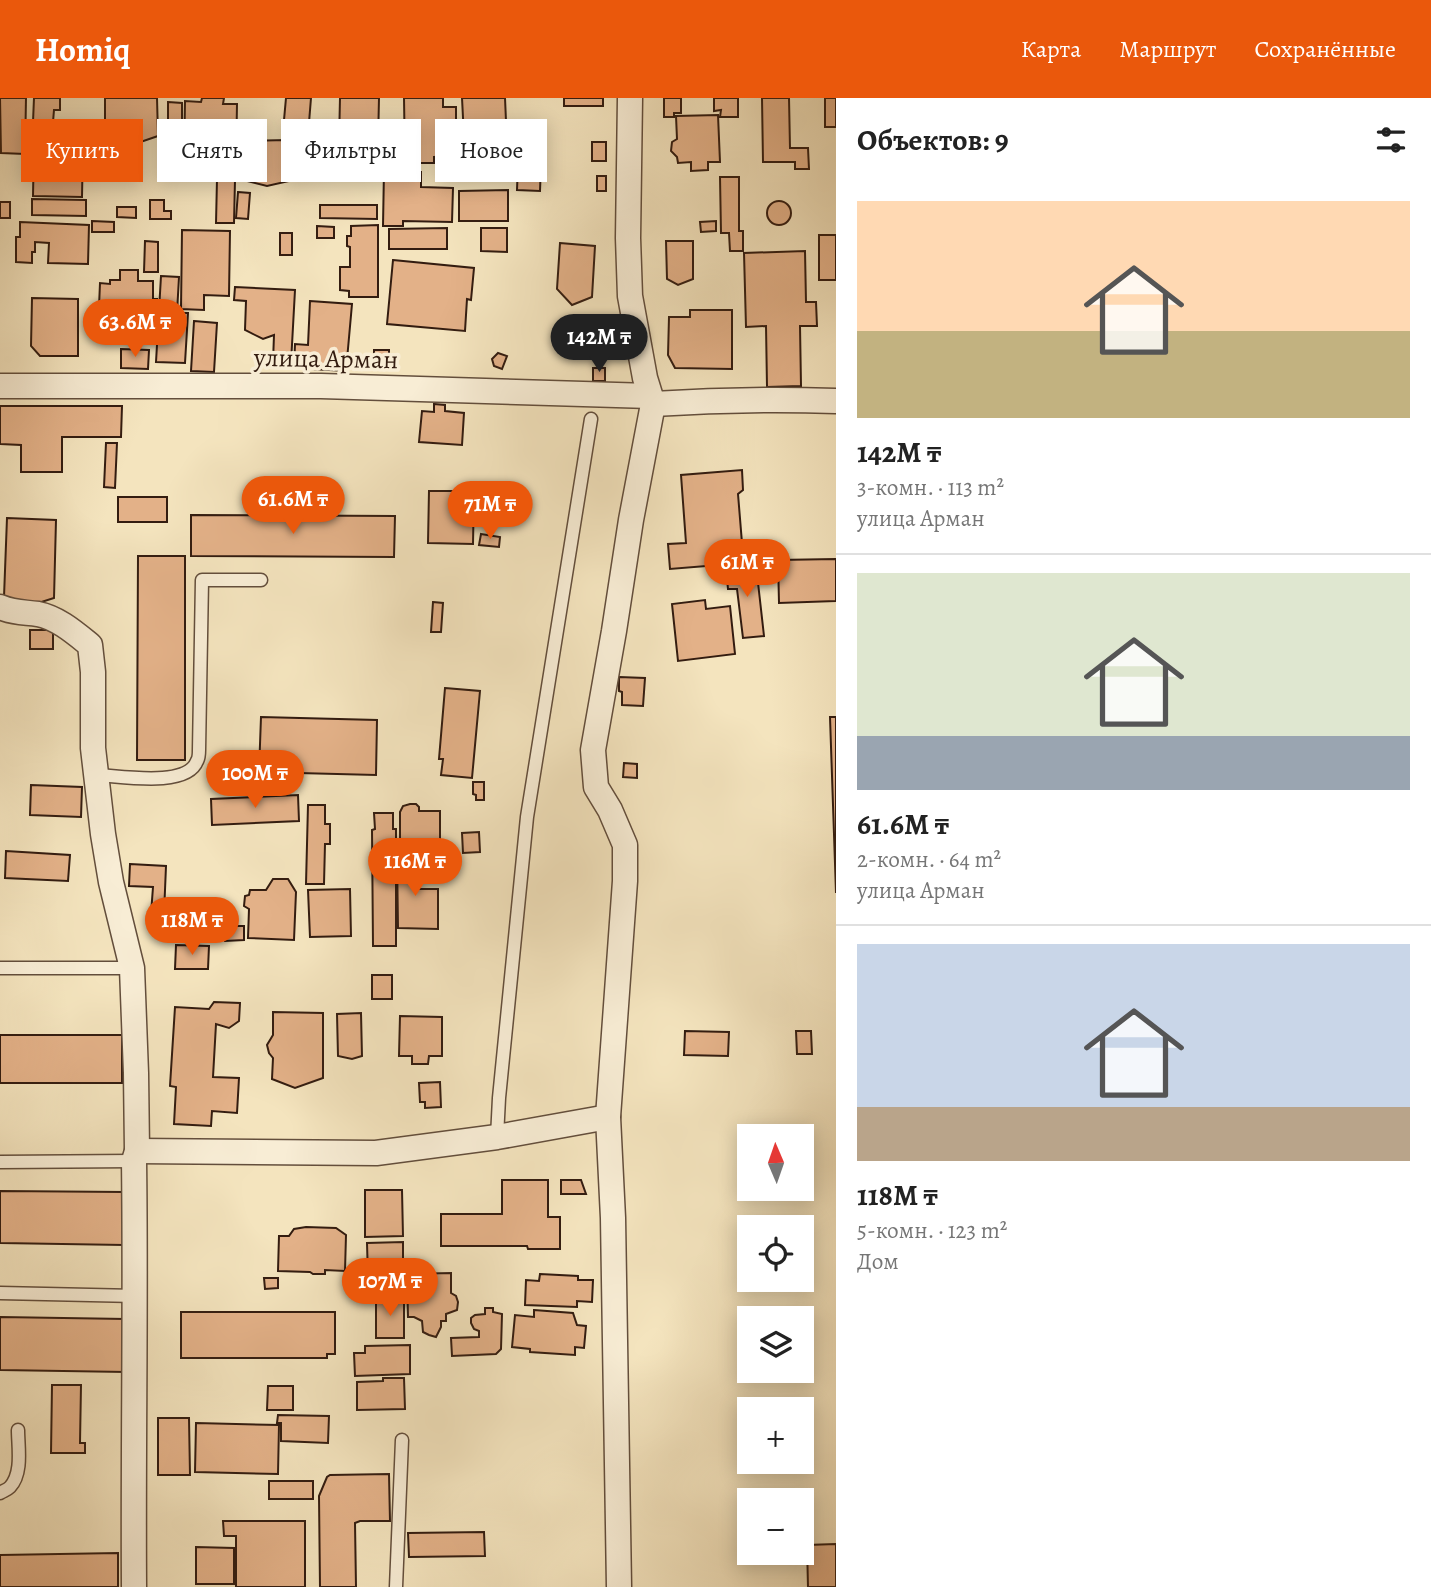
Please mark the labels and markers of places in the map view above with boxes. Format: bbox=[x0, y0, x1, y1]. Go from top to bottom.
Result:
pin: 63.6M ₸ bbox=[70, 300, 200, 359]
pin: 142M ₸ bbox=[542, 314, 656, 374]
pin: 61.6M ₸ bbox=[228, 476, 358, 536]
pin: 71M ₸ bbox=[441, 482, 539, 541]
pin: 61M ₸ bbox=[698, 540, 796, 599]
pin: 100M ₸ bbox=[198, 750, 312, 810]
pin: 116M ₸ bbox=[358, 838, 472, 898]
pin: 118M ₸ bbox=[135, 898, 249, 957]
pin: 107M ₸ bbox=[333, 1258, 447, 1318]

